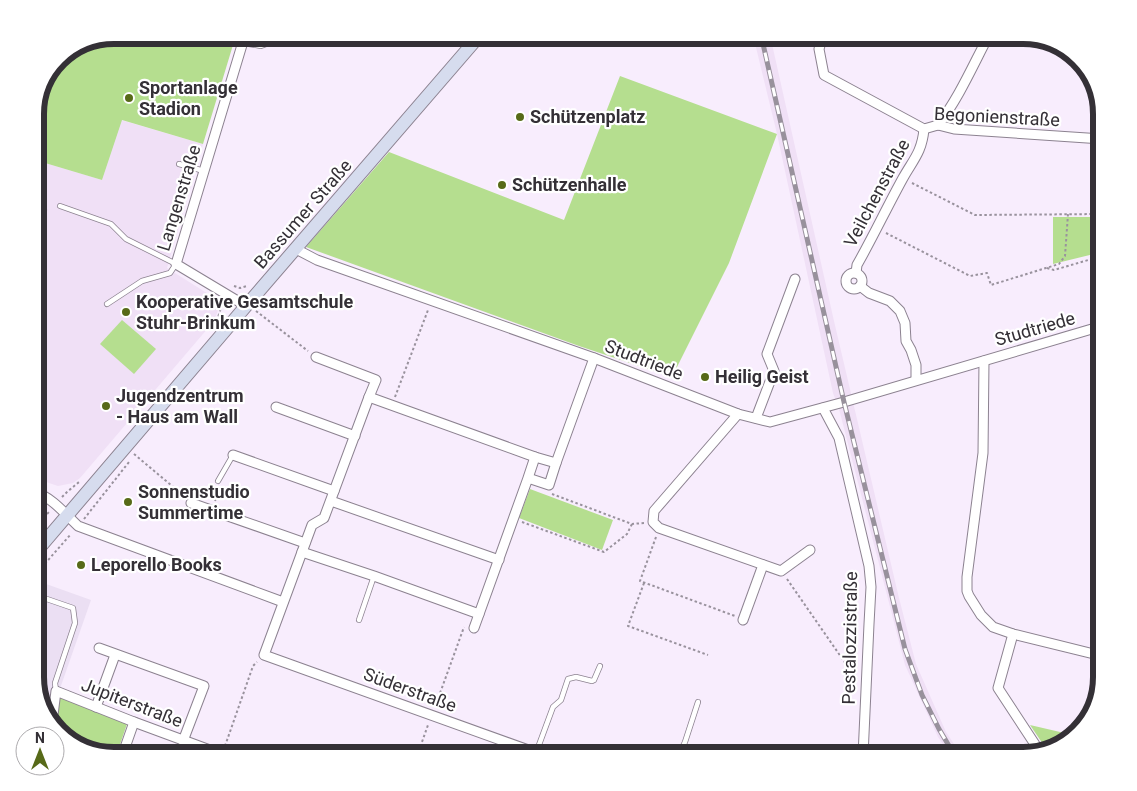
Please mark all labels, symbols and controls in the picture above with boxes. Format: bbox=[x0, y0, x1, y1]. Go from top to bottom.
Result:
place label: Sportanlage Stadion bbox=[139, 77, 238, 119]
marker: Sportanlage Stadion bbox=[123, 92, 135, 104]
street label: Begonienstraße bbox=[934, 103, 1060, 130]
place label: Schützenplatz bbox=[530, 106, 645, 127]
marker: Schützenplatz bbox=[514, 111, 526, 123]
street label: Veilchenstraße bbox=[839, 135, 914, 250]
street label: Langenstraße bbox=[152, 142, 205, 254]
street label: Bassumer Straße bbox=[250, 155, 356, 273]
place label: Schützenhalle bbox=[512, 174, 627, 195]
marker: Schützenhalle bbox=[496, 179, 508, 191]
place label: Kooperative Gesamtschule Stuhr-Brinkum bbox=[136, 291, 353, 333]
marker: Kooperative Gesamtschule Stuhr-Brinkum bbox=[120, 306, 132, 318]
street label: Studtriede bbox=[992, 307, 1077, 350]
street label: Studtriede bbox=[602, 335, 686, 384]
place label: Heilig Geist bbox=[715, 366, 809, 387]
marker: Heilig Geist bbox=[699, 371, 711, 383]
place label: Jugendzentrum - Haus am Wall bbox=[116, 385, 244, 427]
marker: Jugendzentrum - Haus am Wall bbox=[100, 400, 112, 412]
place label: Sonnenstudio Summertime bbox=[138, 481, 250, 523]
marker: Sonnenstudio Summertime bbox=[122, 496, 134, 508]
place label: Leporello Books bbox=[91, 554, 222, 575]
marker: Leporello Books bbox=[75, 559, 87, 571]
street label: Pestalozzistraße bbox=[838, 571, 861, 705]
street label: Süderstraße bbox=[361, 663, 460, 716]
street label: Jupiterstraße bbox=[79, 674, 186, 731]
north arrow bbox=[15, 726, 65, 776]
text: N bbox=[35, 730, 45, 746]

